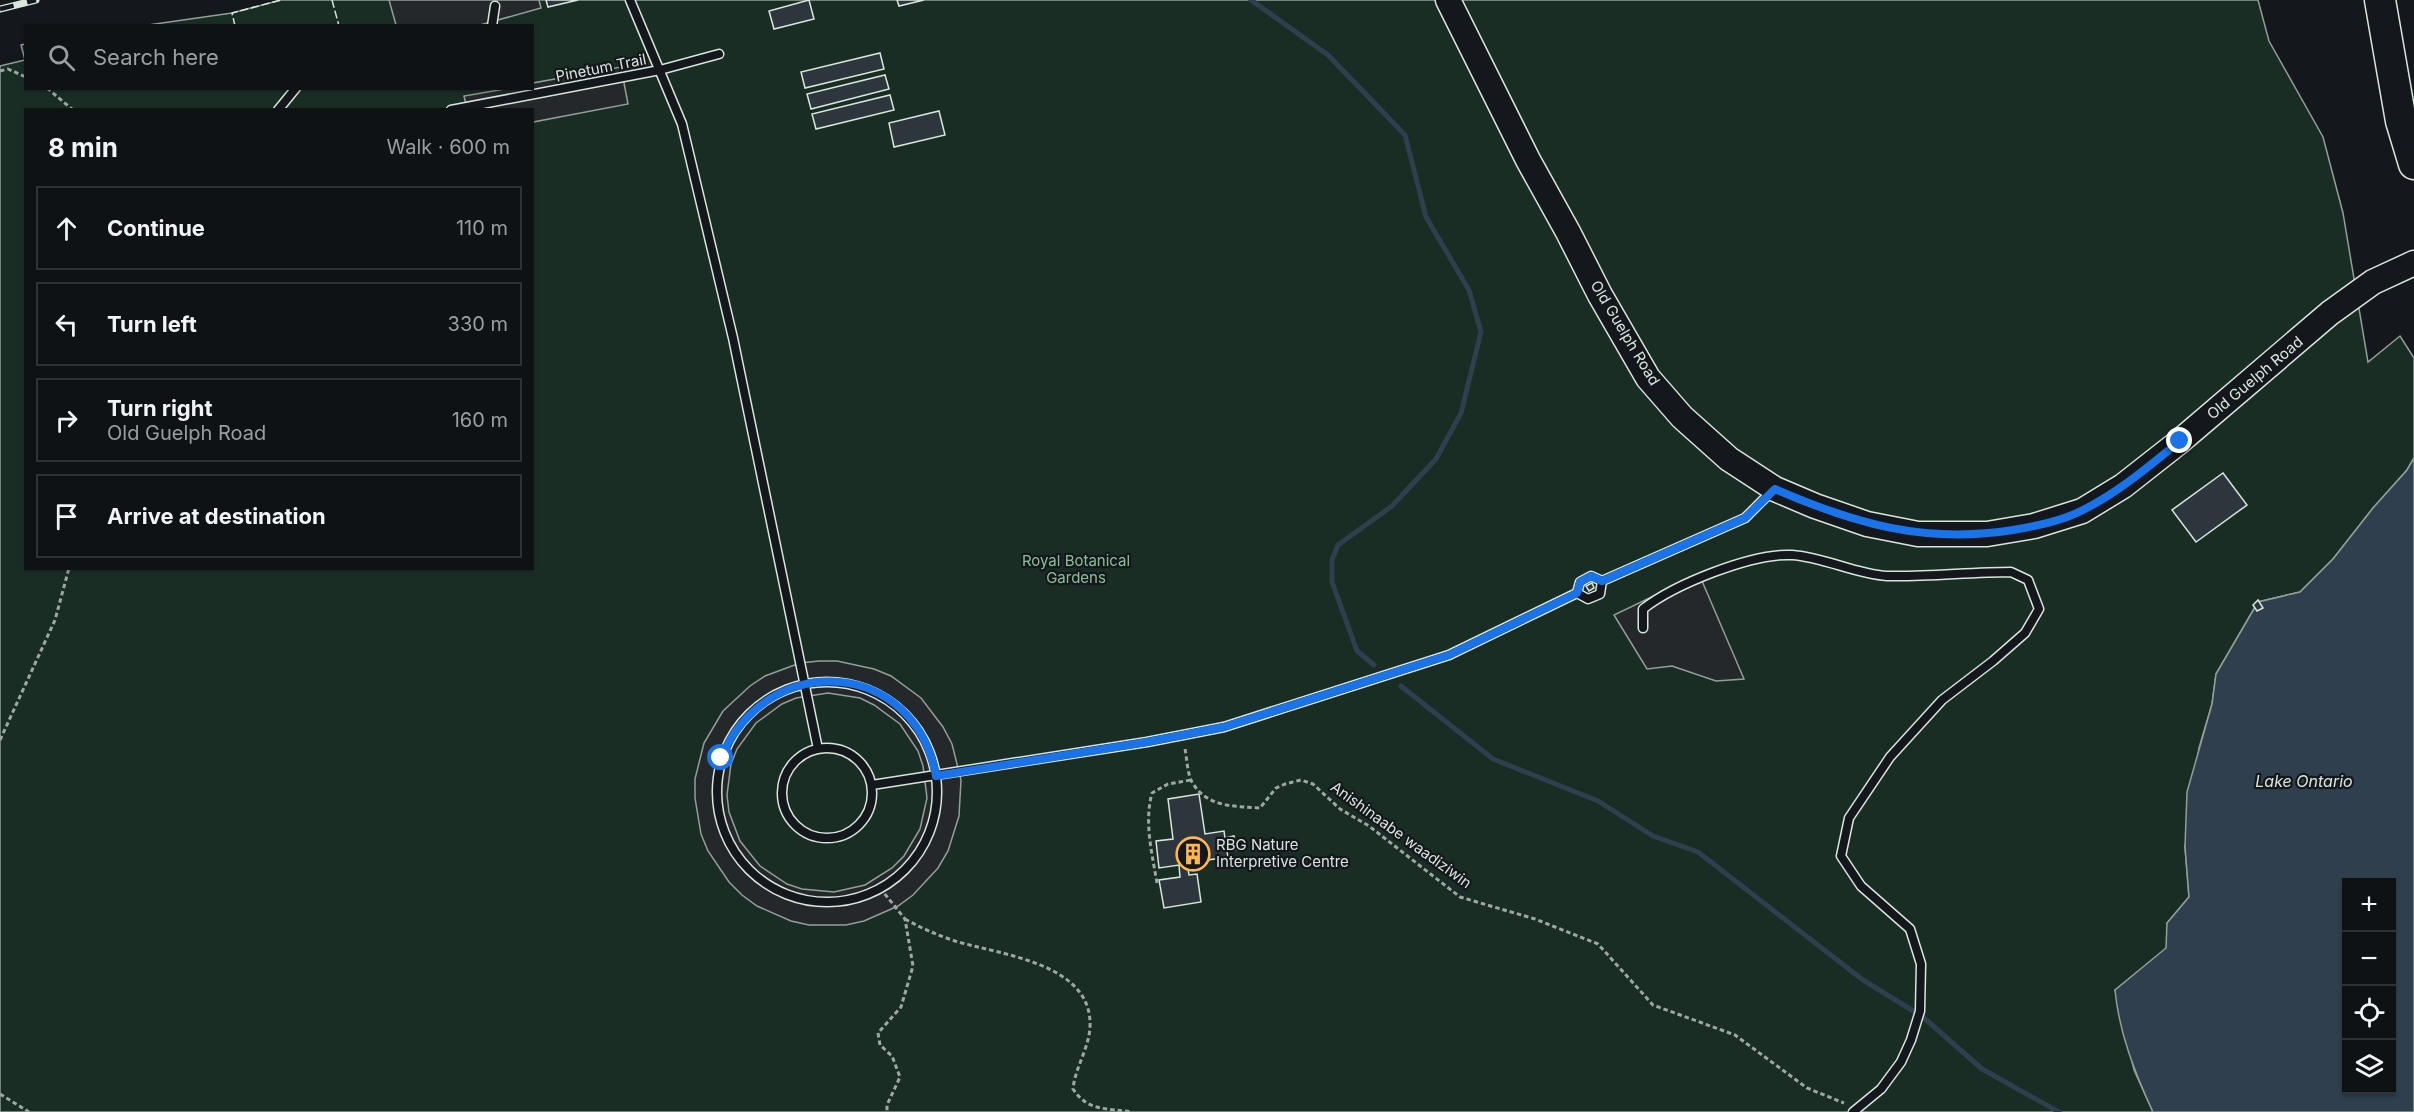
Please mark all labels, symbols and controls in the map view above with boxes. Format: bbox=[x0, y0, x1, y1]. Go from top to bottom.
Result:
search box bbox=[24, 24, 534, 90]
icon: search bbox=[45, 41, 78, 74]
text: Search here bbox=[93, 44, 219, 70]
street label: Pinetum Trail bbox=[554, 49, 648, 86]
text: 8 min bbox=[48, 132, 118, 163]
text: Walk · 600 m bbox=[386, 135, 510, 159]
icon: ahead bbox=[50, 212, 83, 245]
text: Continue bbox=[107, 215, 205, 241]
text: 110 m bbox=[456, 216, 508, 240]
street label: Old Guelph Road bbox=[1587, 277, 1664, 389]
icon: left bbox=[50, 308, 83, 341]
text: Turn left bbox=[107, 311, 197, 337]
text: 330 m bbox=[448, 312, 508, 336]
street label: Old Guelph Road bbox=[2203, 332, 2307, 423]
text: Turn right bbox=[107, 395, 213, 421]
icon: right bbox=[50, 404, 83, 437]
text: 160 m bbox=[452, 408, 508, 432]
text: Old Guelph Road bbox=[107, 421, 266, 445]
route end bbox=[2166, 427, 2192, 453]
icon: arrive bbox=[50, 500, 83, 533]
text: Arrive at destination bbox=[107, 503, 326, 529]
park label: Royal Botanical Gardens bbox=[1022, 551, 1130, 587]
route start bbox=[707, 744, 733, 770]
water label: Lake Ontario bbox=[2255, 771, 2353, 791]
street label: Anishinaabe waadiziwin bbox=[1327, 777, 1476, 892]
place label: RBG Nature Interpretive Centre bbox=[1216, 835, 1349, 871]
building icon: RBG Nature Interpretive Centre bbox=[1175, 836, 1211, 872]
map controls bbox=[2342, 878, 2396, 1094]
button: + bbox=[2342, 878, 2396, 932]
button: − bbox=[2342, 932, 2396, 986]
button: locate bbox=[2342, 986, 2396, 1040]
button: layers bbox=[2342, 1040, 2396, 1094]

